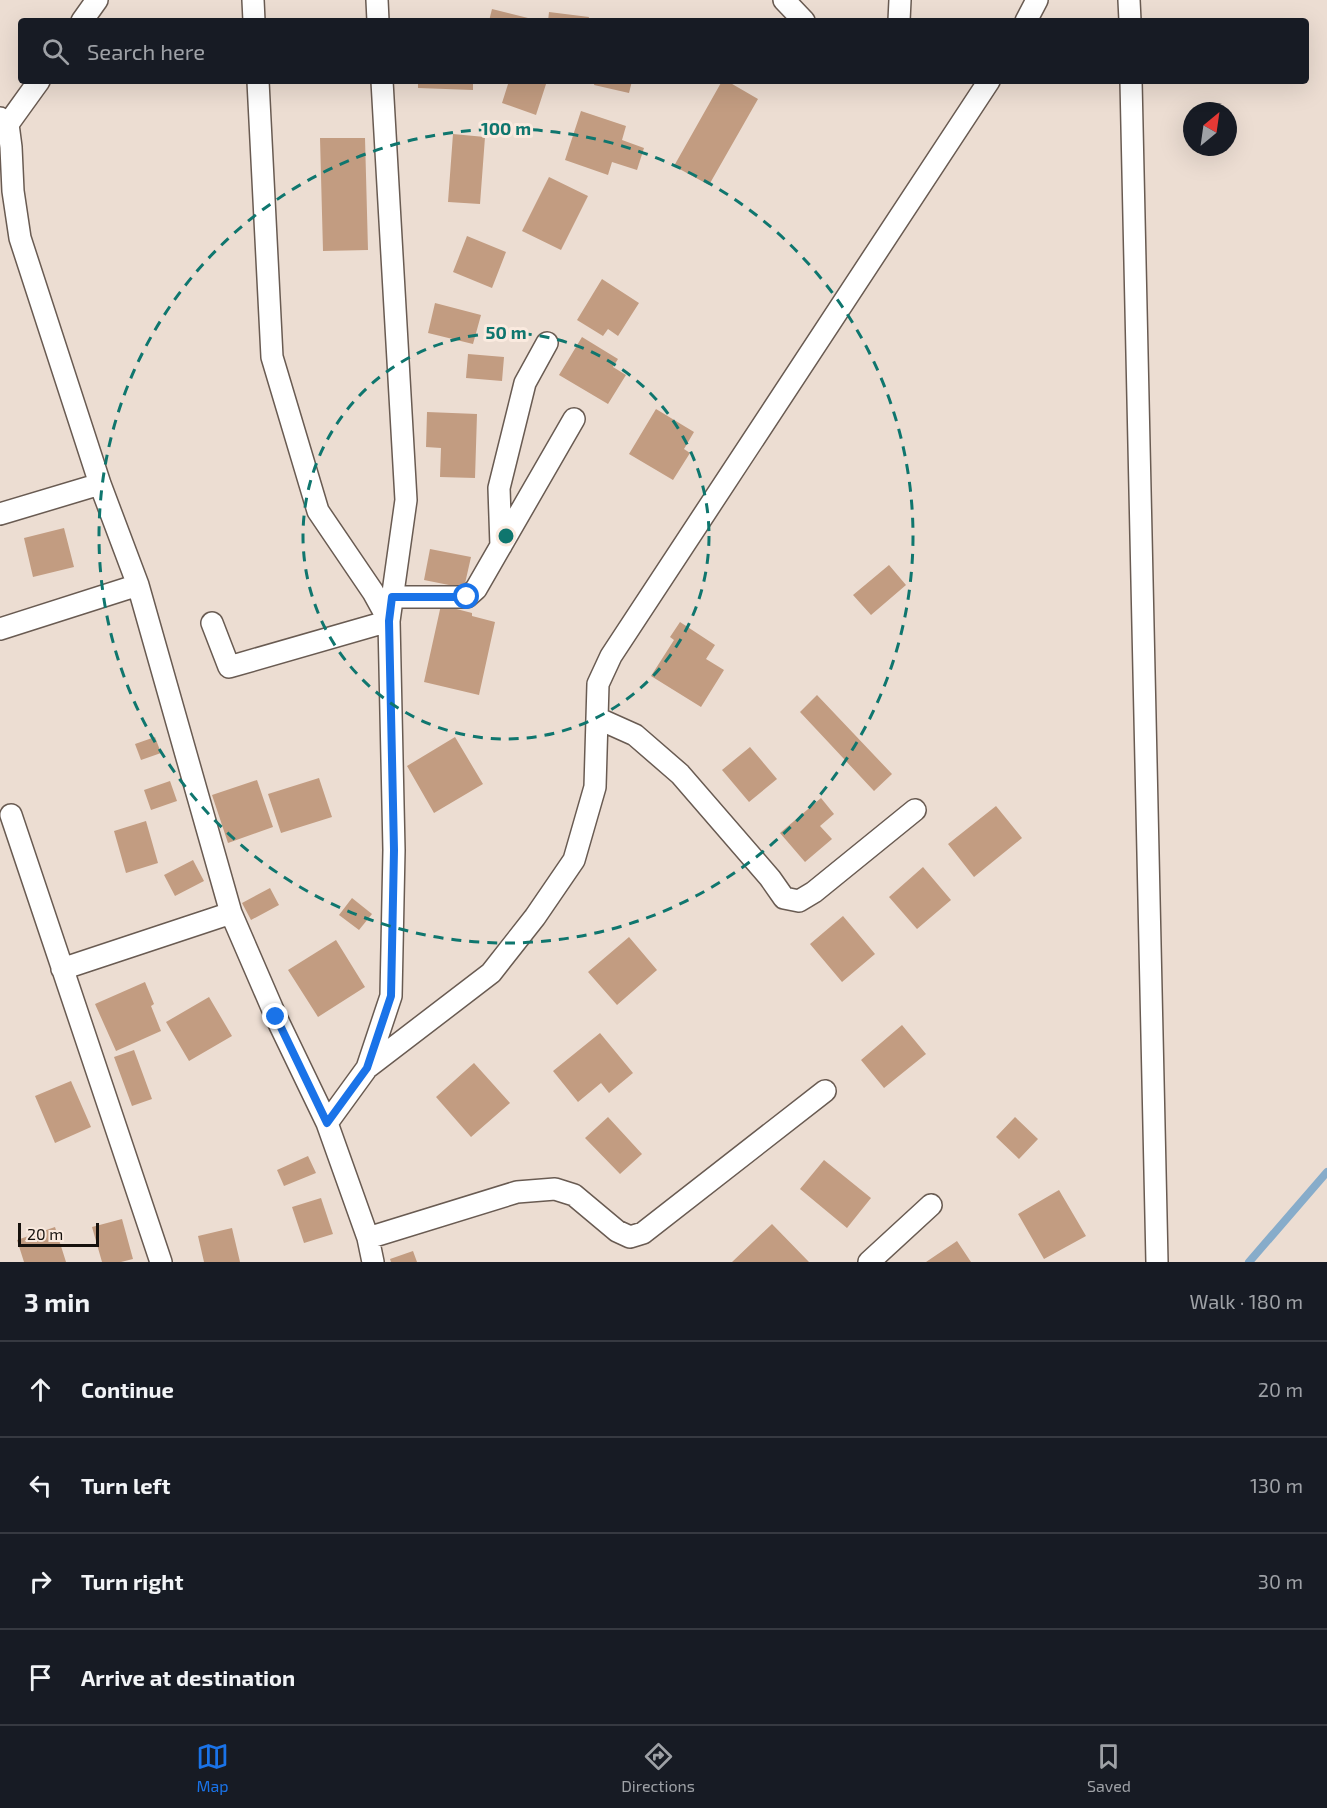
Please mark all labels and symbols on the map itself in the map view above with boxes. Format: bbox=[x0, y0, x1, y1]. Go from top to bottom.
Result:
north arrow bbox=[1183, 102, 1237, 156]
text: 100 m bbox=[481, 117, 531, 139]
text: 50 m bbox=[485, 321, 527, 343]
centre of rings bbox=[496, 526, 516, 546]
route start bbox=[453, 583, 479, 609]
route end bbox=[262, 1003, 288, 1029]
scale bar bbox=[18, 1220, 99, 1248]

